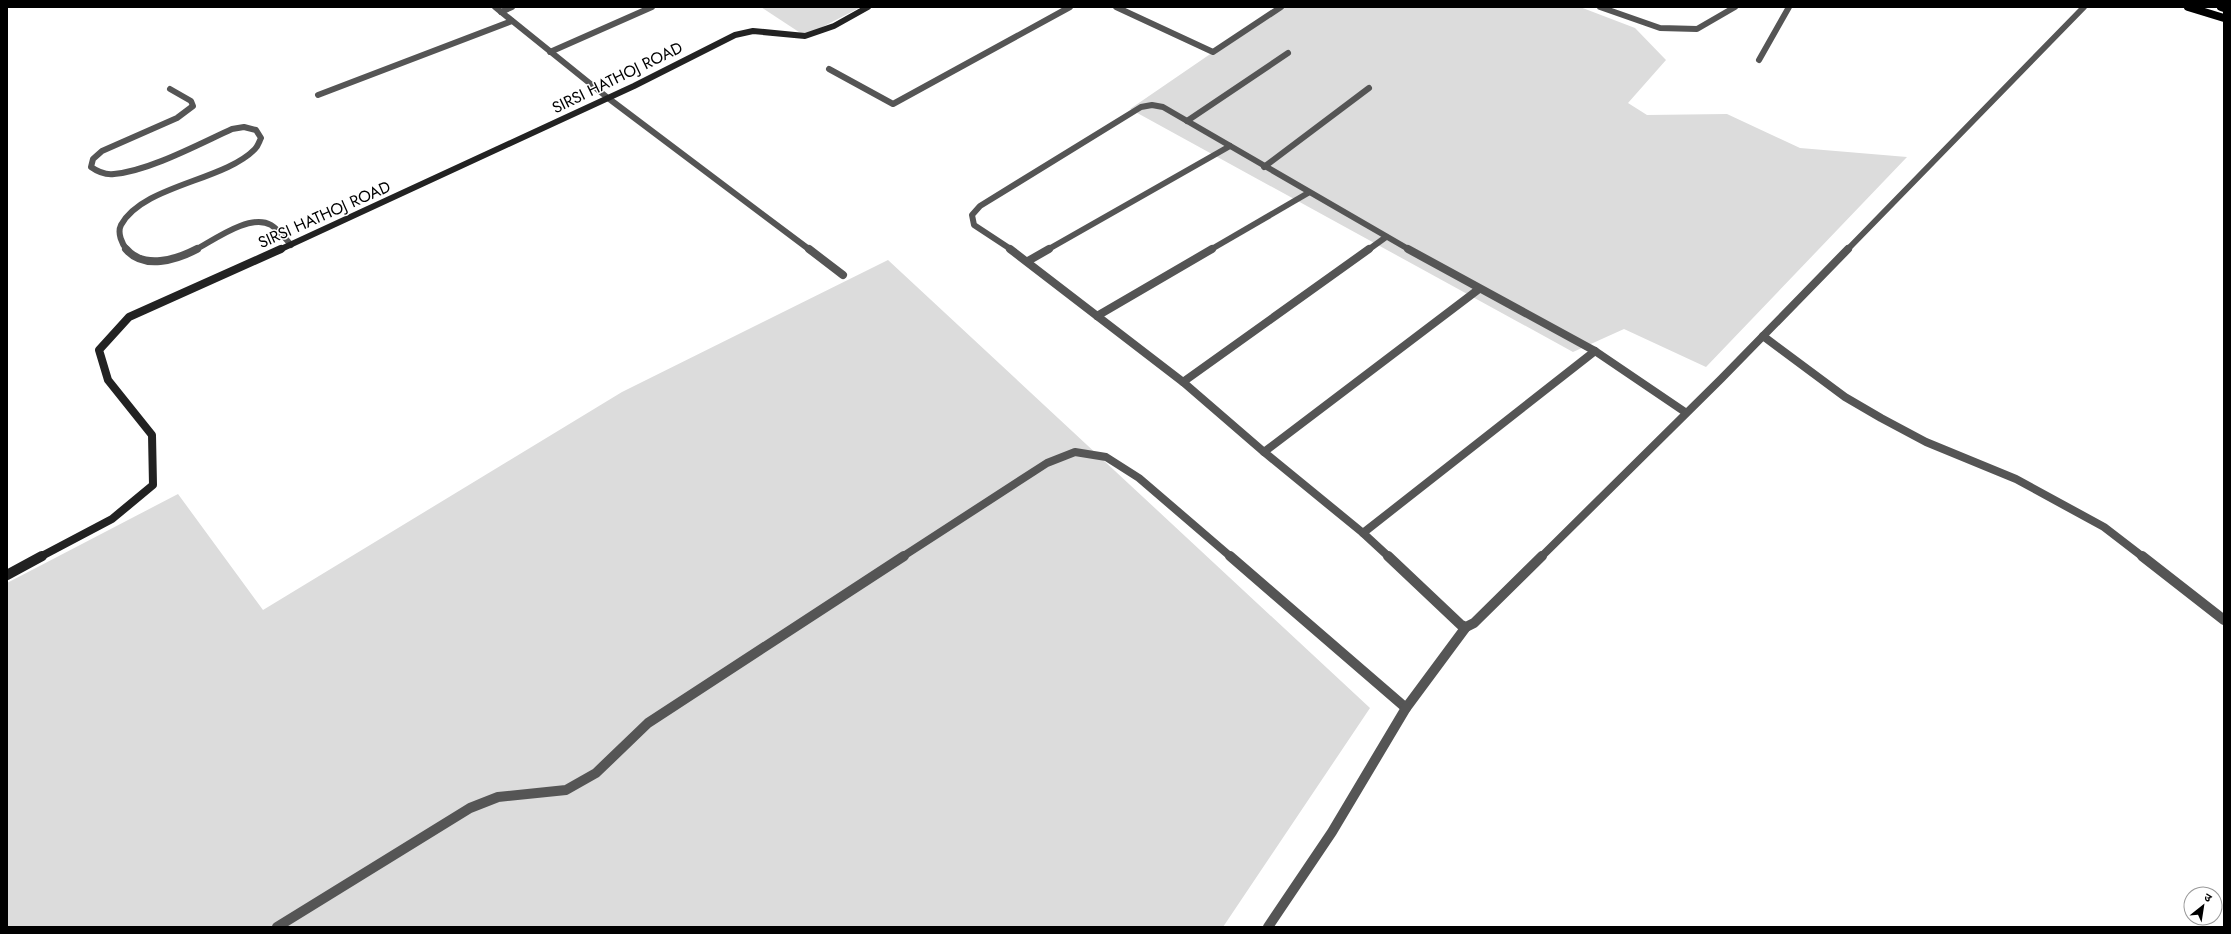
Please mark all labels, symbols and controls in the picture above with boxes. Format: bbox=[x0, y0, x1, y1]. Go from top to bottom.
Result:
street label: SIRSI HATHOJ ROAD bbox=[548, 36, 687, 119]
street label: SIRSI HATHOJ ROAD bbox=[254, 175, 394, 254]
north arrow bbox=[2183, 886, 2223, 926]
text: उ bbox=[2201, 889, 2215, 906]

